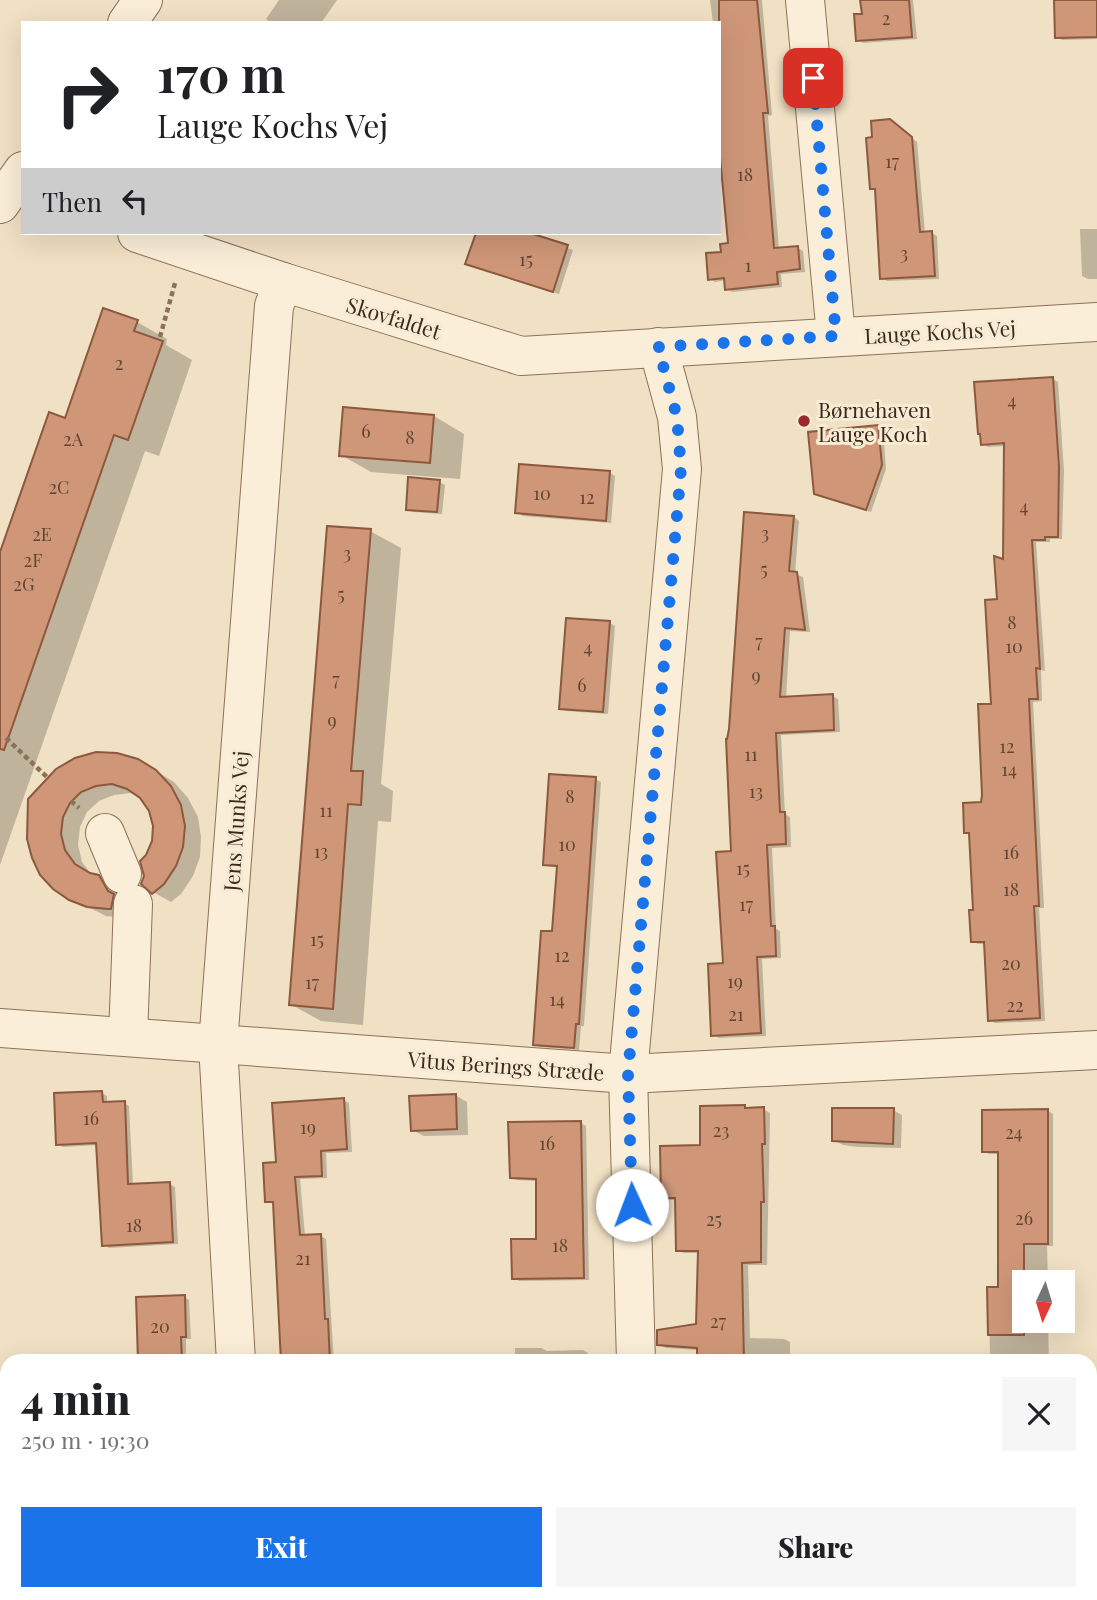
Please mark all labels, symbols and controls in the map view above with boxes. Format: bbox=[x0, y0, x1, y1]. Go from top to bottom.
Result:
house number: 2 bbox=[882, 6, 890, 30]
text: 170 m bbox=[157, 40, 285, 105]
pin bbox=[783, 48, 843, 108]
icon: right bbox=[42, 49, 133, 140]
icon: arrive bbox=[794, 59, 832, 97]
text: Lauge Kochs Vej bbox=[157, 103, 388, 146]
house number: 17 bbox=[885, 149, 900, 173]
house number: 18 bbox=[737, 162, 753, 186]
icon: left bbox=[116, 182, 154, 220]
text: Then bbox=[42, 184, 102, 219]
house number: 3 bbox=[900, 241, 908, 265]
house number: 15 bbox=[519, 247, 533, 271]
house number: 1 bbox=[745, 253, 752, 277]
street label: Skovfaldet bbox=[343, 289, 445, 345]
street label: Lauge Kochs Vej bbox=[864, 313, 1016, 349]
house number: 2 bbox=[115, 351, 123, 375]
house number: 4 bbox=[1008, 388, 1017, 412]
place label: Børnehaven Lauge Koch bbox=[818, 395, 932, 447]
marker: Børnehaven Lauge Koch bbox=[796, 413, 812, 429]
house number: 6 bbox=[361, 419, 371, 443]
house number: 8 bbox=[405, 425, 415, 449]
house number: 2A bbox=[63, 427, 84, 451]
house number: 2C bbox=[48, 475, 70, 499]
house number: 10 bbox=[533, 481, 551, 505]
house number: 12 bbox=[579, 485, 595, 509]
house number: 4 bbox=[1020, 494, 1029, 518]
house number: 3 bbox=[761, 521, 769, 545]
house number: 2E bbox=[32, 522, 52, 546]
house number: 3 bbox=[343, 541, 351, 565]
house number: 2F bbox=[24, 548, 42, 572]
house number: 5 bbox=[760, 557, 768, 581]
house number: 2G bbox=[13, 572, 35, 596]
house number: 5 bbox=[337, 582, 345, 606]
house number: 8 bbox=[1007, 610, 1017, 634]
house number: 7 bbox=[755, 629, 763, 653]
house number: 10 bbox=[1005, 634, 1023, 658]
house number: 4 bbox=[584, 635, 593, 659]
house number: 9 bbox=[751, 663, 761, 687]
house number: 7 bbox=[332, 667, 340, 691]
house number: 6 bbox=[577, 673, 587, 697]
house number: 9 bbox=[327, 708, 337, 732]
house number: 12 bbox=[999, 734, 1015, 758]
house number: 11 bbox=[744, 742, 758, 766]
street label: Jens Munks Vej bbox=[216, 750, 254, 893]
house number: 14 bbox=[1001, 757, 1017, 781]
house number: 13 bbox=[749, 779, 763, 803]
house number: 8 bbox=[565, 784, 575, 808]
house number: 11 bbox=[319, 798, 333, 822]
house number: 10 bbox=[558, 832, 576, 856]
house number: 13 bbox=[314, 839, 328, 863]
house number: 16 bbox=[1003, 840, 1019, 864]
house number: 15 bbox=[736, 856, 750, 880]
house number: 18 bbox=[1003, 877, 1019, 901]
house number: 17 bbox=[739, 892, 754, 916]
house number: 15 bbox=[310, 927, 324, 951]
house number: 12 bbox=[554, 943, 570, 967]
house number: 20 bbox=[1001, 951, 1021, 975]
house number: 19 bbox=[727, 969, 743, 993]
house number: 17 bbox=[305, 970, 320, 994]
house number: 14 bbox=[549, 987, 565, 1011]
house number: 22 bbox=[1006, 993, 1024, 1017]
house number: 21 bbox=[728, 1002, 744, 1026]
street label: Vitus Berings Stræde bbox=[406, 1044, 605, 1086]
house number: 16 bbox=[83, 1106, 99, 1130]
house number: 19 bbox=[300, 1115, 316, 1139]
house number: 23 bbox=[713, 1118, 729, 1142]
house number: 24 bbox=[1005, 1120, 1023, 1144]
house number: 16 bbox=[539, 1131, 555, 1155]
position arrow bbox=[595, 1168, 669, 1242]
house number: 26 bbox=[1015, 1206, 1033, 1230]
house number: 25 bbox=[706, 1207, 722, 1231]
house number: 18 bbox=[126, 1213, 142, 1237]
house number: 18 bbox=[552, 1233, 568, 1257]
house number: 21 bbox=[295, 1246, 311, 1270]
north arrow bbox=[1012, 1270, 1074, 1334]
map controls bbox=[1012, 1270, 1075, 1333]
house number: 27 bbox=[710, 1309, 727, 1333]
house number: 20 bbox=[150, 1314, 170, 1338]
text: 4 min bbox=[21, 1370, 130, 1426]
button: close bbox=[1002, 1377, 1076, 1451]
text: 250 m · 19:30 bbox=[21, 1424, 150, 1455]
button: Exit bbox=[21, 1507, 542, 1587]
button: Share bbox=[556, 1507, 1076, 1587]

